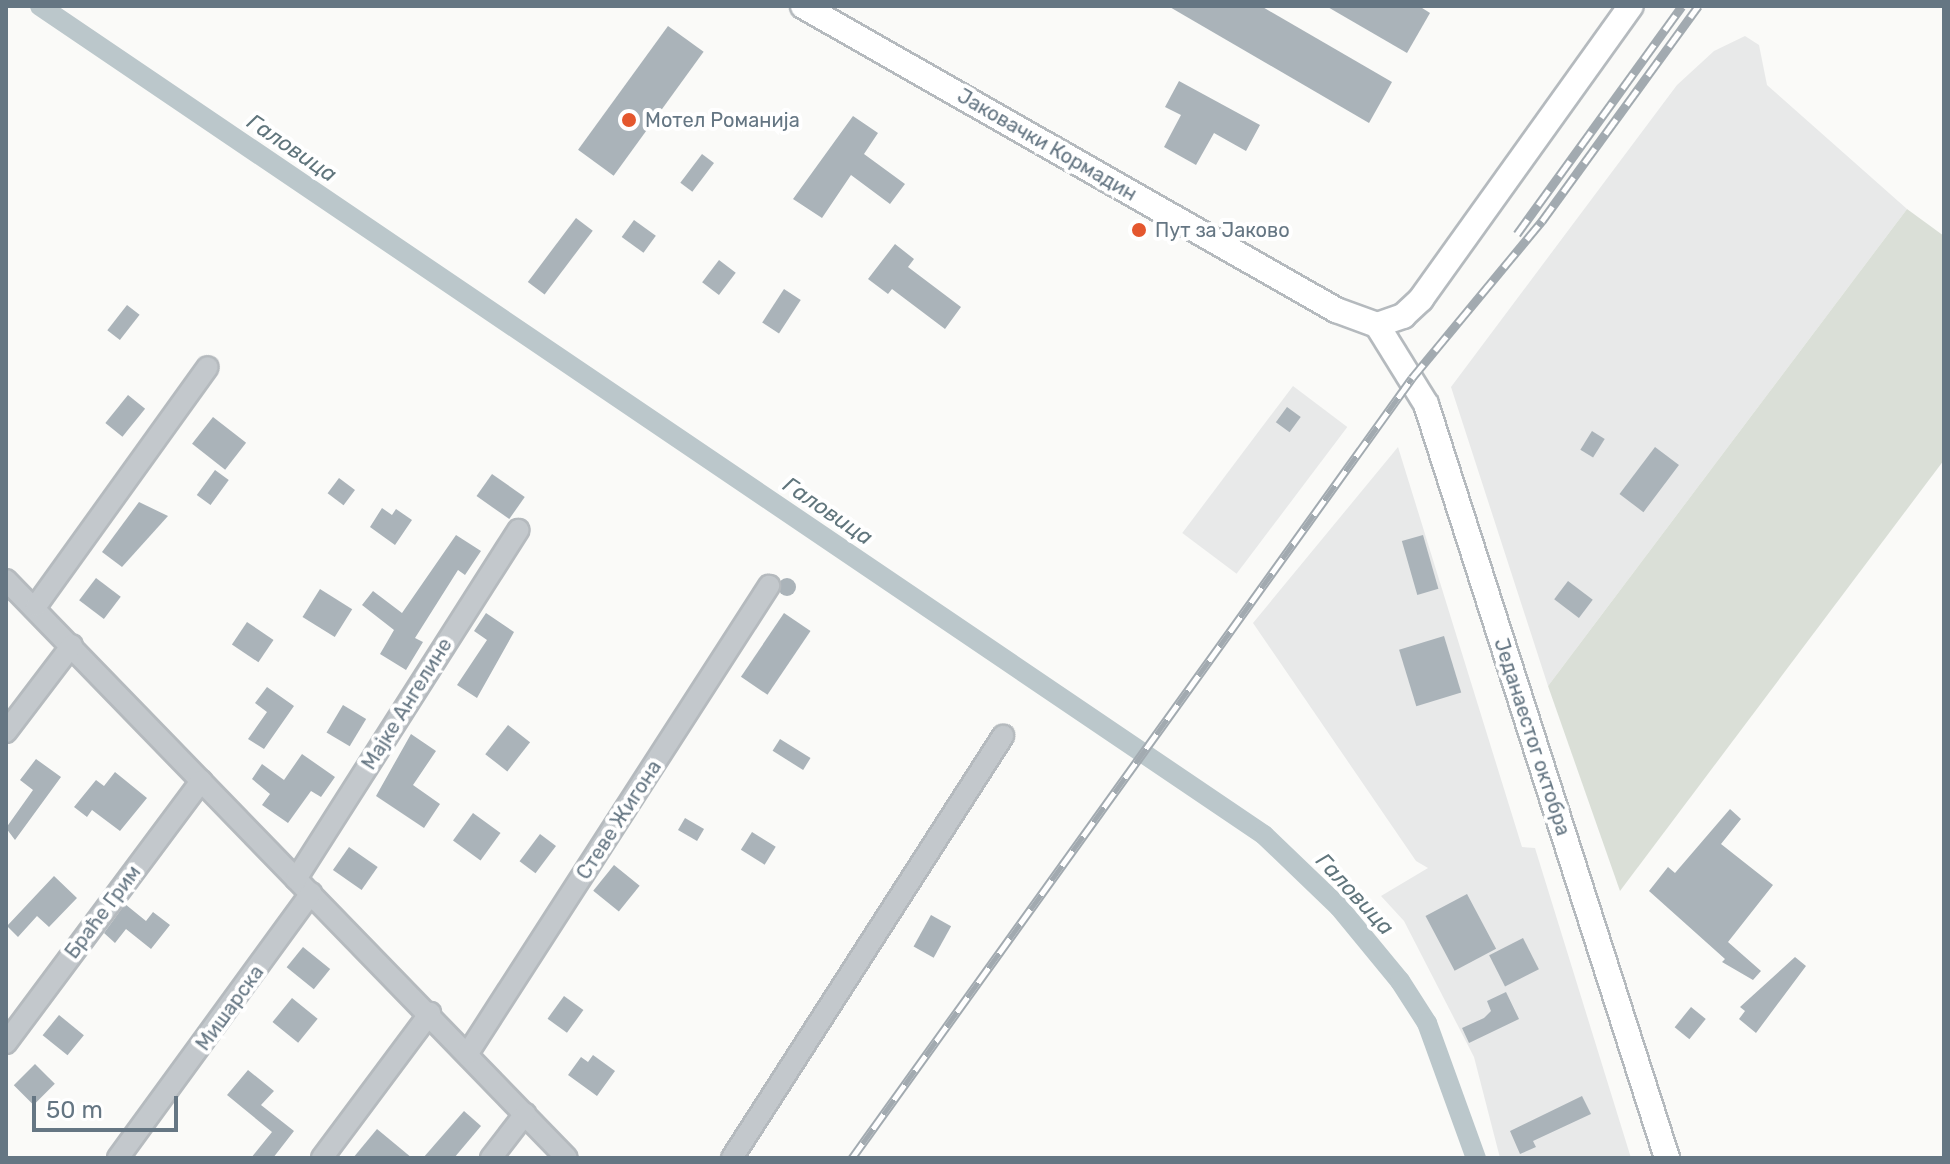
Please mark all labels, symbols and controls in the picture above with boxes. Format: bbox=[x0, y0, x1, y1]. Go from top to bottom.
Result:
street label: Јаковачки Кормадин bbox=[953, 84, 1141, 206]
place label: Мотел Романија bbox=[645, 108, 800, 132]
water label: Галовица bbox=[242, 109, 342, 187]
marker: Мотел Романија bbox=[620, 111, 638, 129]
place label: Пут за Јаково bbox=[1155, 218, 1290, 242]
marker: Пут за Јаково bbox=[1130, 221, 1148, 239]
water label: Галовица bbox=[778, 472, 878, 550]
street label: Мајке Ангелине bbox=[357, 634, 457, 774]
street label: Једанаестог октобра bbox=[1489, 635, 1575, 839]
street label: Стеве Жигона bbox=[572, 756, 666, 884]
water label: Галовица bbox=[1311, 848, 1399, 940]
street label: Браће Грим bbox=[60, 861, 146, 963]
street label: Мишарска bbox=[191, 961, 269, 1055]
scale bar bbox=[36, 1080, 182, 1130]
text: 50 m bbox=[46, 1096, 103, 1124]

